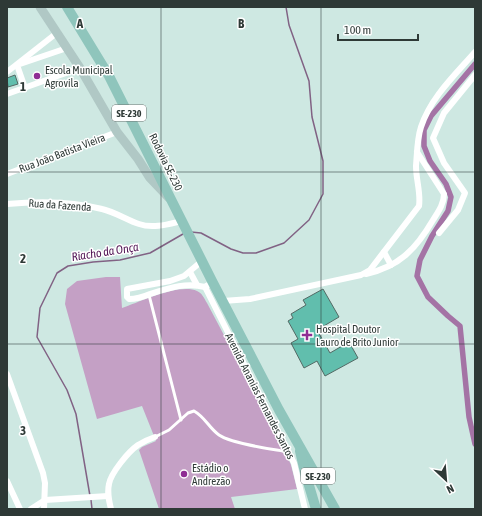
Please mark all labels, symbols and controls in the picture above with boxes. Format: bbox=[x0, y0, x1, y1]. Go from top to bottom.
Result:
text: A bbox=[76, 16, 84, 31]
text: B bbox=[238, 16, 245, 31]
scale bar bbox=[338, 16, 418, 42]
text: 100 m bbox=[344, 23, 371, 37]
place label: Escola Municipal Agrovila bbox=[45, 64, 113, 89]
marker: Escola Municipal Agrovila bbox=[32, 71, 42, 81]
text: 1 bbox=[20, 79, 26, 94]
road number: SE-230 bbox=[112, 105, 146, 121]
street label: Rua João Batista Vieira bbox=[17, 131, 107, 175]
street label: Rodovia SE-230 bbox=[147, 131, 185, 193]
street label: Rua da Fazenda bbox=[28, 197, 92, 213]
water label: Riacho da Onça bbox=[70, 240, 140, 264]
text: 2 bbox=[20, 251, 26, 266]
place label: Hospital Doutor Lauro de Brito Junior bbox=[316, 323, 399, 348]
marker: Hospital Doutor Lauro de Brito Junior bbox=[301, 329, 313, 341]
street label: Avenida Ananias Fernandes Santos bbox=[223, 331, 297, 461]
text: 3 bbox=[20, 423, 26, 438]
north arrow bbox=[426, 460, 466, 500]
place label: Estádio o Andrezão bbox=[192, 462, 230, 487]
road number: SE-230 bbox=[301, 468, 335, 484]
marker: Estádio o Andrezão bbox=[179, 469, 189, 479]
text: N bbox=[445, 482, 456, 496]

